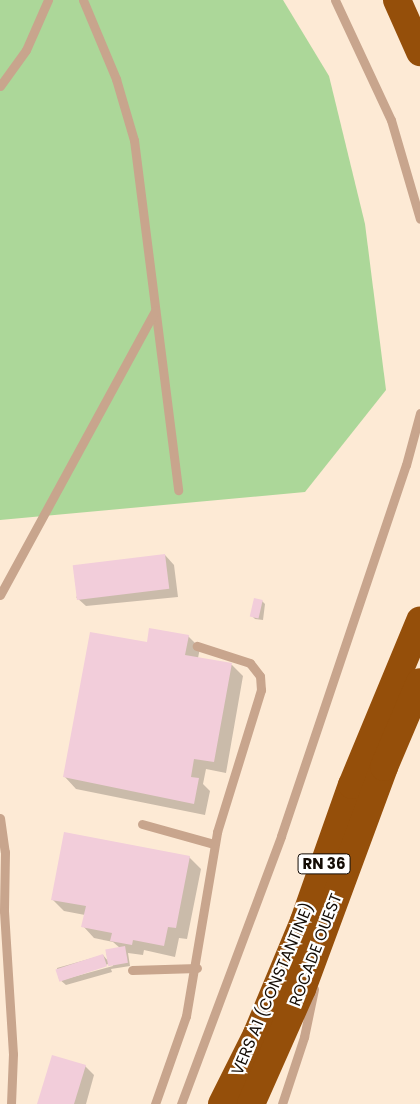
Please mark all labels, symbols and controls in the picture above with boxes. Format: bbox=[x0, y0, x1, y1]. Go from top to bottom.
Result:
road number: RN 36 bbox=[296, 852, 352, 876]
street label: ROCADE OUEST bbox=[286, 891, 346, 1009]
street label: VERS A1 (CONSTANTINE) bbox=[228, 900, 318, 1078]

